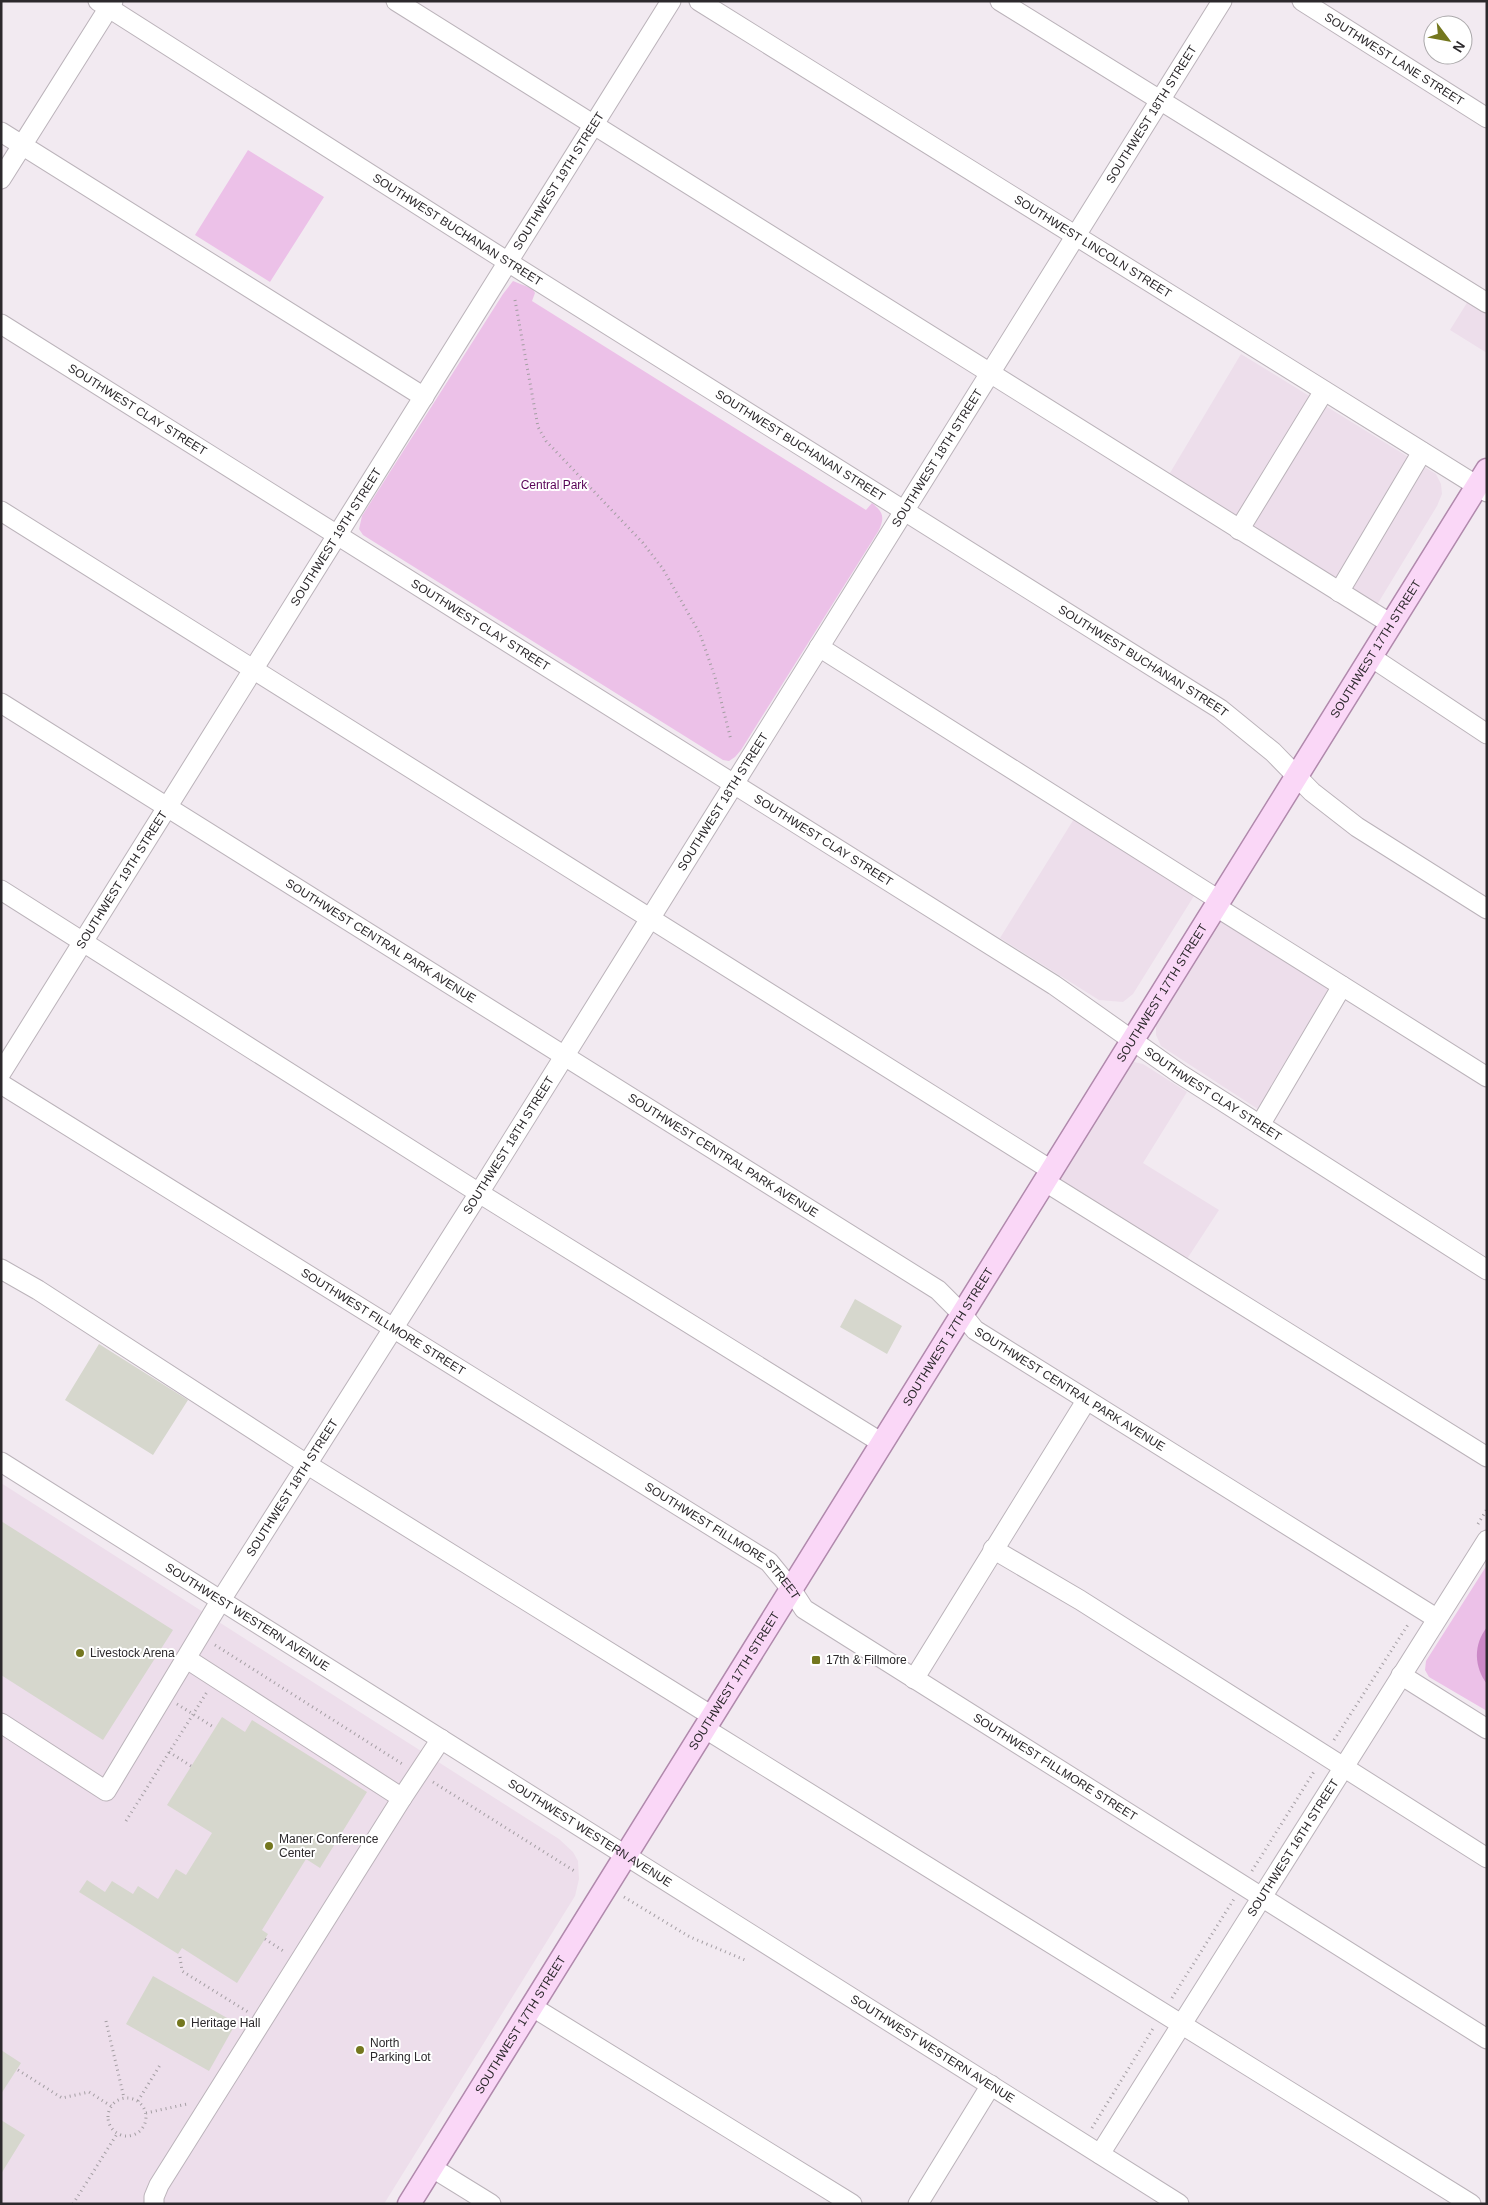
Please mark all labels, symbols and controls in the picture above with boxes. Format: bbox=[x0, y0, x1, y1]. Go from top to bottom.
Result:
street label: SOUTHWEST LANE STREET bbox=[1321, 11, 1467, 109]
north arrow bbox=[1423, 15, 1473, 65]
street label: SOUTHWEST 18TH STREET bbox=[1103, 42, 1200, 186]
street label: SOUTHWEST 19TH STREET bbox=[510, 109, 607, 252]
street label: SOUTHWEST BUCHANAN STREET bbox=[370, 171, 545, 289]
street label: SOUTHWEST LINCOLN STREET bbox=[1012, 192, 1175, 301]
street label: SOUTHWEST CLAY STREET bbox=[65, 361, 210, 459]
street label: SOUTHWEST 18TH STREET bbox=[889, 386, 986, 530]
street label: SOUTHWEST BUCHANAN STREET bbox=[713, 387, 888, 504]
street label: SOUTHWEST 19TH STREET bbox=[288, 465, 385, 609]
park label: Central Park bbox=[521, 478, 588, 492]
street label: SOUTHWEST CLAY STREET bbox=[409, 576, 553, 674]
street label: SOUTHWEST 17TH STREET bbox=[1328, 577, 1424, 721]
street label: SOUTHWEST BUCHANAN STREET bbox=[1056, 602, 1231, 720]
street label: SOUTHWEST 18TH STREET bbox=[675, 730, 772, 873]
street label: SOUTHWEST CLAY STREET bbox=[752, 792, 896, 889]
street label: SOUTHWEST 19TH STREET bbox=[73, 808, 171, 951]
street label: SOUTHWEST CENTRAL PARK AVENUE bbox=[283, 876, 478, 1006]
street label: SOUTHWEST 17TH STREET bbox=[1114, 921, 1210, 1065]
street label: SOUTHWEST CLAY STREET bbox=[1142, 1044, 1285, 1144]
street label: SOUTHWEST 18TH STREET bbox=[460, 1073, 557, 1217]
street label: SOUTHWEST CENTRAL PARK AVENUE bbox=[625, 1090, 821, 1220]
street label: SOUTHWEST FILLMORE STREET bbox=[298, 1265, 468, 1378]
street label: SOUTHWEST 17TH STREET bbox=[900, 1265, 997, 1409]
street label: SOUTHWEST CENTRAL PARK AVENUE bbox=[972, 1325, 1168, 1454]
street label: SOUTHWEST 18TH STREET bbox=[243, 1416, 341, 1559]
street label: SOUTHWEST FILLMORE STREET bbox=[642, 1479, 803, 1603]
street label: SOUTHWEST WESTERN AVENUE bbox=[163, 1560, 332, 1674]
street label: SOUTHWEST 17TH STREET bbox=[686, 1609, 783, 1752]
place label: Livestock Arena bbox=[90, 1646, 175, 1660]
marker: Livestock Arena bbox=[74, 1647, 86, 1659]
place label: 17th & Fillmore bbox=[826, 1653, 907, 1667]
marker: 17th & Fillmore bbox=[810, 1654, 822, 1666]
street label: SOUTHWEST FILLMORE STREET bbox=[971, 1710, 1140, 1824]
street label: SOUTHWEST WESTERN AVENUE bbox=[505, 1776, 675, 1890]
street label: SOUTHWEST 16TH STREET bbox=[1244, 1776, 1342, 1919]
place label: Maner Conference Center bbox=[279, 1832, 379, 1860]
marker: Maner Conference Center bbox=[263, 1840, 275, 1852]
street label: SOUTHWEST 17TH STREET bbox=[472, 1953, 569, 2096]
street label: SOUTHWEST WESTERN AVENUE bbox=[848, 1992, 1017, 2106]
place label: Heritage Hall bbox=[191, 2016, 260, 2030]
marker: Heritage Hall bbox=[175, 2017, 187, 2029]
place label: North Parking Lot bbox=[370, 2036, 431, 2064]
marker: North Parking Lot bbox=[354, 2044, 366, 2056]

